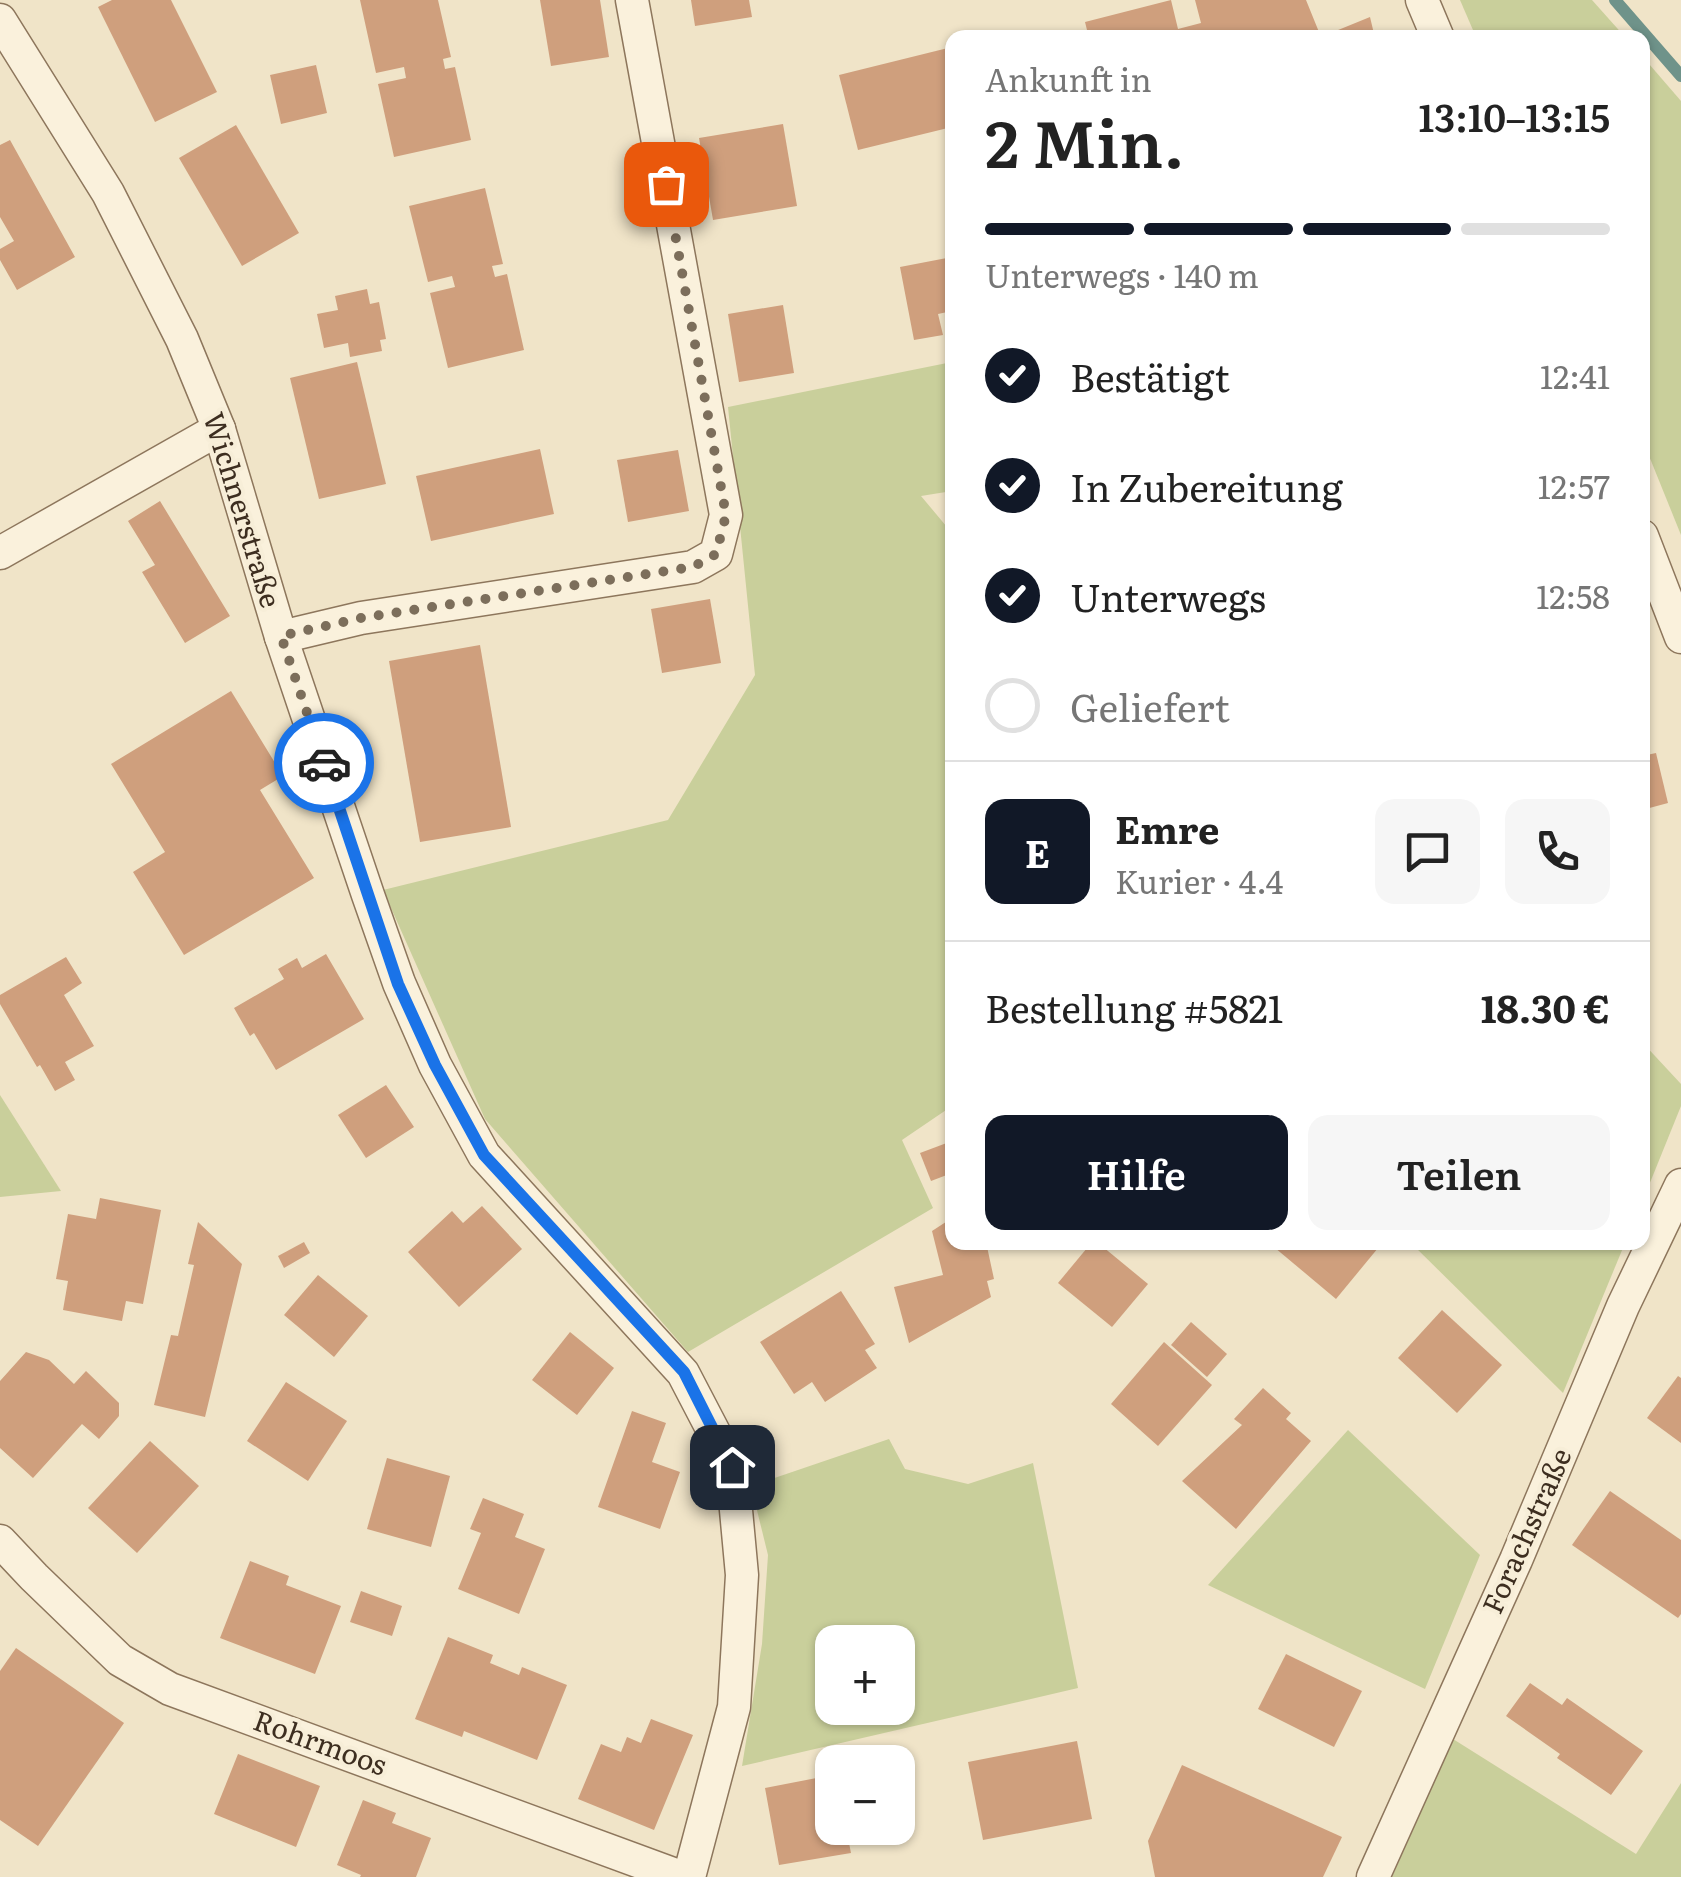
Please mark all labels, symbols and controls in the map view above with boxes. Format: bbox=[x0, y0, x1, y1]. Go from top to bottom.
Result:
text: Ankunft in bbox=[985, 54, 1152, 102]
text: 13:10–13:15 bbox=[1419, 87, 1610, 144]
text: 2 Min. bbox=[985, 91, 1185, 188]
pin bbox=[624, 142, 709, 227]
icon: bag bbox=[639, 157, 694, 212]
text: Unterwegs · 140 m bbox=[985, 250, 1259, 298]
text: Bestätigt bbox=[1070, 347, 1230, 404]
icon: check bbox=[985, 348, 1040, 403]
text: 12:41 bbox=[1540, 351, 1610, 399]
street label: Wichnerstraße bbox=[194, 407, 294, 612]
text: In Zubereitung bbox=[1070, 457, 1343, 514]
icon: check bbox=[985, 458, 1040, 513]
text: 12:57 bbox=[1538, 461, 1610, 509]
text: Unterwegs bbox=[1070, 567, 1266, 624]
icon: check bbox=[985, 568, 1040, 623]
text: 12:58 bbox=[1536, 571, 1610, 619]
text: Geliefert bbox=[1070, 677, 1230, 734]
courier bbox=[274, 713, 374, 813]
icon: car bbox=[297, 736, 352, 791]
text: Emre bbox=[1115, 799, 1219, 856]
button: chat bbox=[1375, 799, 1480, 904]
button: phone bbox=[1505, 799, 1610, 904]
text: E bbox=[1025, 823, 1050, 880]
text: Kurier · 4.4 bbox=[1115, 856, 1283, 904]
text: Bestellung #5821 bbox=[985, 978, 1283, 1035]
text: 18.30 € bbox=[1481, 978, 1610, 1035]
button: Hilfe bbox=[985, 1115, 1288, 1230]
button: Teilen bbox=[1308, 1115, 1610, 1230]
pin bbox=[690, 1425, 775, 1510]
icon: home bbox=[705, 1440, 760, 1495]
street label: Forachstraße bbox=[1470, 1441, 1580, 1620]
map controls bbox=[815, 1625, 915, 1845]
button: + bbox=[815, 1625, 915, 1725]
street label: Rohrmoos bbox=[248, 1698, 393, 1785]
button: − bbox=[815, 1745, 915, 1845]

